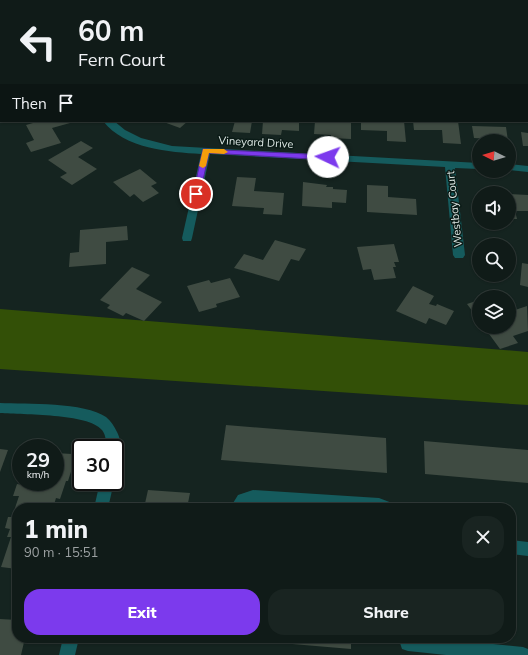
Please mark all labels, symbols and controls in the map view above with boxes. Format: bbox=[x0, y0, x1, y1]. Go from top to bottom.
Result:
text: 60 m bbox=[78, 13, 144, 48]
icon: left bbox=[12, 16, 64, 68]
text: Fern Court bbox=[78, 48, 165, 71]
icon: arrive bbox=[55, 92, 77, 114]
text: Then bbox=[12, 94, 47, 113]
street label: Vineyard Drive bbox=[218, 133, 294, 151]
north arrow bbox=[472, 134, 516, 178]
map controls bbox=[472, 134, 516, 334]
position arrow bbox=[307, 136, 349, 178]
street label: Westbay Court bbox=[443, 170, 465, 248]
pin bbox=[179, 177, 213, 211]
icon: arrive bbox=[185, 183, 207, 205]
button: sound bbox=[472, 186, 516, 230]
button: search bbox=[472, 238, 516, 282]
button: layers bbox=[472, 290, 516, 334]
speed limit sign: 30 bbox=[72, 439, 124, 491]
text: 29 bbox=[26, 447, 50, 472]
text: km/h bbox=[27, 468, 49, 481]
text: 1 min bbox=[24, 514, 88, 544]
button: close bbox=[462, 516, 504, 558]
text: 90 m · 15:51 bbox=[24, 544, 98, 560]
button: Exit bbox=[24, 589, 260, 635]
button: Share bbox=[268, 589, 504, 635]

